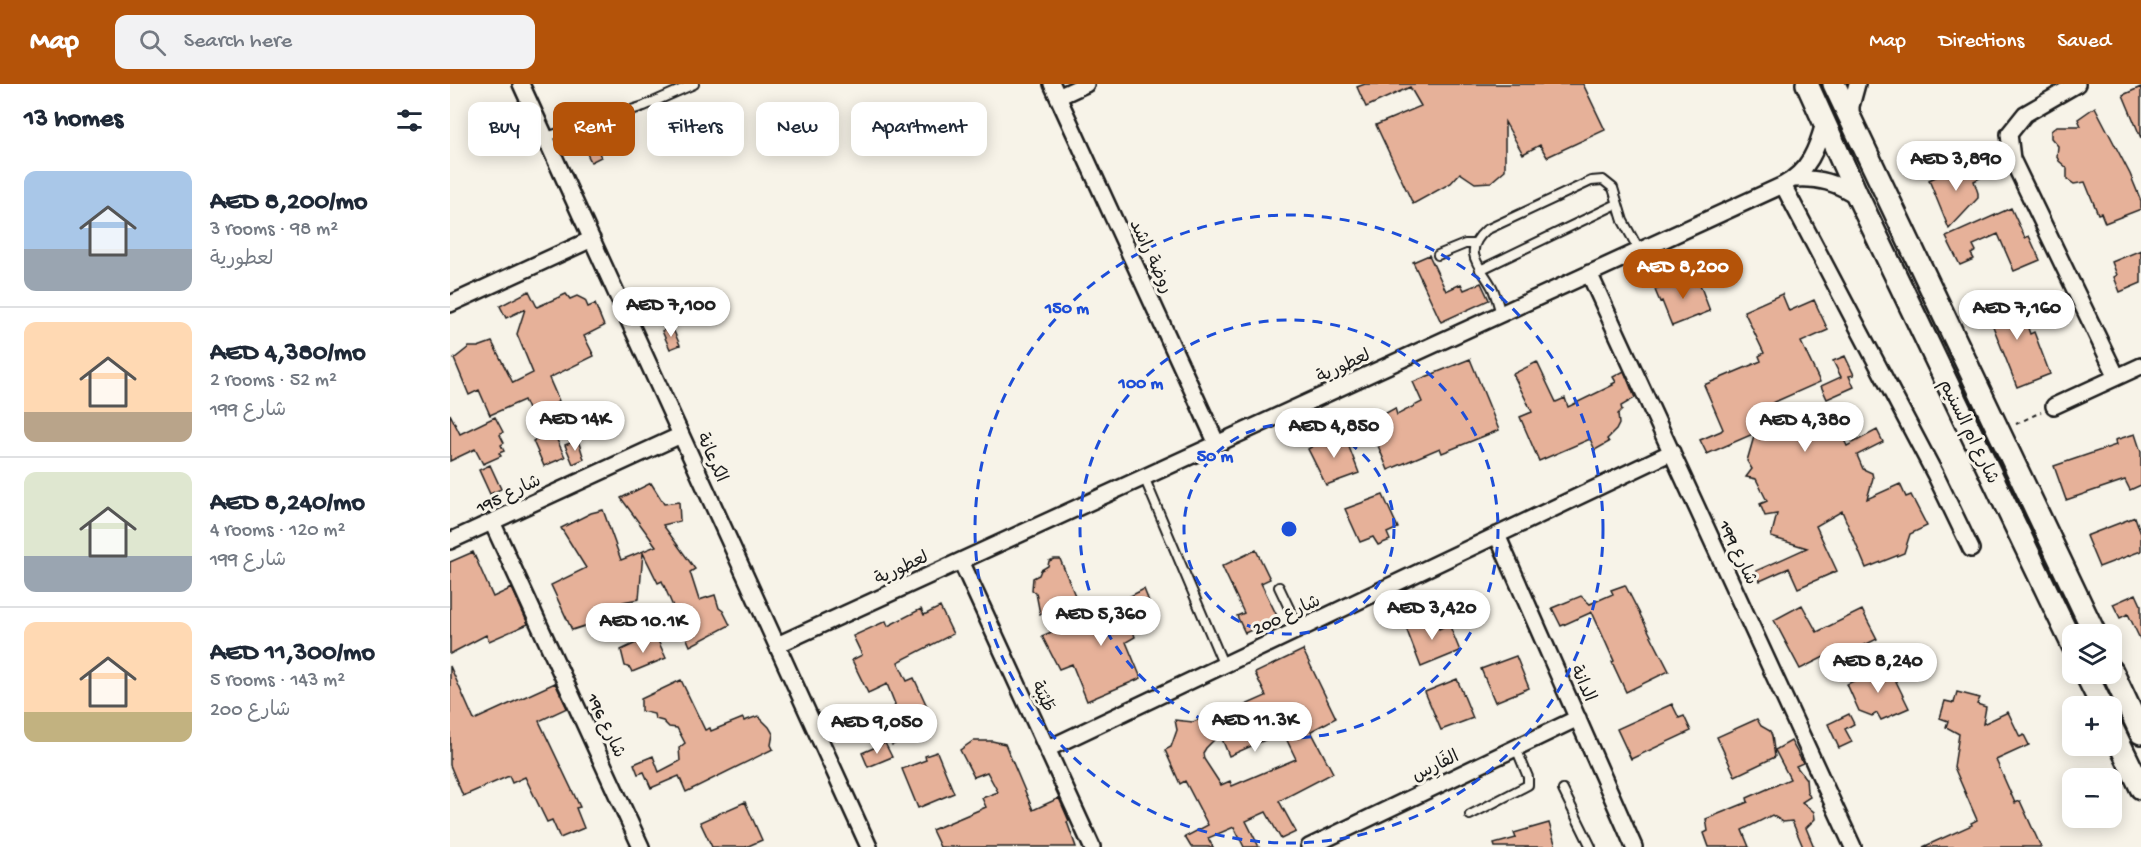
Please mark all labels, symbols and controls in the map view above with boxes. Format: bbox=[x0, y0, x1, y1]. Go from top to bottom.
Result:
search box bbox=[115, 15, 535, 69]
text: Map bbox=[30, 26, 79, 59]
icon: search bbox=[136, 26, 169, 59]
text: Search here bbox=[184, 29, 292, 55]
text: Map bbox=[1869, 30, 1906, 55]
text: Directions bbox=[1939, 30, 2024, 55]
text: Saved bbox=[2057, 30, 2111, 55]
chip: Buy bbox=[468, 102, 541, 156]
chip: Rent bbox=[553, 102, 635, 156]
chip: Filters bbox=[647, 102, 744, 156]
chip: New bbox=[756, 102, 839, 156]
chip: Apartment bbox=[851, 102, 987, 156]
icon: filters bbox=[393, 104, 426, 137]
text: 13 homes bbox=[24, 105, 123, 136]
pin: AED 3,890 bbox=[1887, 141, 2025, 192]
text: AED 3,890 bbox=[1910, 149, 2002, 172]
text: AED 8,200/mo bbox=[210, 188, 368, 219]
icon: home bbox=[72, 195, 144, 267]
street label: روضة راشد bbox=[1123, 217, 1176, 297]
text: 3 rooms · 98 m² bbox=[210, 219, 338, 242]
text: لعطورية bbox=[210, 249, 273, 272]
pin: AED 8,200 bbox=[1614, 249, 1752, 300]
text: AED 8,200 bbox=[1637, 257, 1729, 280]
pin: AED 7,100 bbox=[602, 287, 740, 338]
pin: AED 7,160 bbox=[1948, 290, 2086, 341]
text: AED 7,100 bbox=[626, 295, 716, 318]
text: AED 7,160 bbox=[1973, 298, 2061, 321]
text: 150 m bbox=[1044, 299, 1089, 320]
text: AED 4,380/mo bbox=[210, 339, 366, 370]
icon: home bbox=[72, 346, 144, 418]
street label: لعطورية bbox=[1314, 346, 1374, 389]
text: 2 rooms · 52 m² bbox=[210, 370, 337, 393]
text: 100 m bbox=[1118, 374, 1164, 395]
street label: شارع ام السنيم bbox=[1932, 376, 2002, 488]
text: شارع 199 bbox=[210, 400, 286, 423]
pin: AED 14K bbox=[520, 401, 630, 452]
pin: AED 4,380 bbox=[1736, 402, 1874, 453]
pin: AED 4,850 bbox=[1265, 408, 1403, 459]
text: AED 14K bbox=[540, 409, 610, 432]
text: AED 4,380 bbox=[1760, 410, 1850, 433]
text: AED 4,850 bbox=[1289, 416, 1379, 439]
street label: الكرعانة bbox=[691, 430, 731, 486]
text: 50 m bbox=[1197, 447, 1234, 468]
street label: شارع 195 bbox=[472, 471, 545, 520]
text: AED 8,240/mo bbox=[210, 489, 365, 520]
icon: home bbox=[72, 496, 144, 568]
street label: شارع 199 bbox=[1712, 517, 1761, 589]
centre of rings bbox=[1279, 519, 1299, 539]
text: 4 rooms · 120 m² bbox=[210, 520, 345, 543]
street label: لعطورية bbox=[872, 548, 932, 591]
text: شارع 199 bbox=[210, 550, 286, 573]
pin: AED 3,420 bbox=[1363, 590, 1501, 641]
street label: شارع 200 bbox=[1250, 591, 1324, 641]
pin: AED 5,360 bbox=[1032, 596, 1170, 647]
text: AED 3,420 bbox=[1387, 598, 1477, 621]
pin: AED 10.1K bbox=[574, 603, 712, 654]
text: AED 5,360 bbox=[1056, 604, 1146, 627]
text: AED 10.1K bbox=[600, 611, 686, 634]
map controls bbox=[2062, 624, 2122, 828]
button: layers bbox=[2062, 624, 2122, 684]
text: AED 11,300/mo bbox=[210, 639, 375, 670]
pin: AED 8,240 bbox=[1809, 643, 1947, 694]
icon: home bbox=[72, 646, 144, 718]
text: AED 8,240 bbox=[1833, 651, 1923, 674]
street label: الدانة bbox=[1564, 663, 1599, 706]
text: 5 rooms · 143 m² bbox=[210, 670, 345, 693]
street label: طَيْبَة bbox=[1025, 678, 1058, 716]
street label: شارع 196 bbox=[580, 690, 629, 762]
button: + bbox=[2062, 696, 2122, 756]
text: شارع 200 bbox=[210, 700, 291, 723]
pin: AED 11.3K bbox=[1186, 702, 1324, 753]
pin: AED 9,050 bbox=[808, 704, 946, 755]
text: AED 11.3K bbox=[1212, 710, 1298, 733]
text: AED 9,050 bbox=[831, 712, 923, 735]
street label: الفَارِس bbox=[1408, 744, 1463, 788]
button: − bbox=[2062, 768, 2122, 828]

